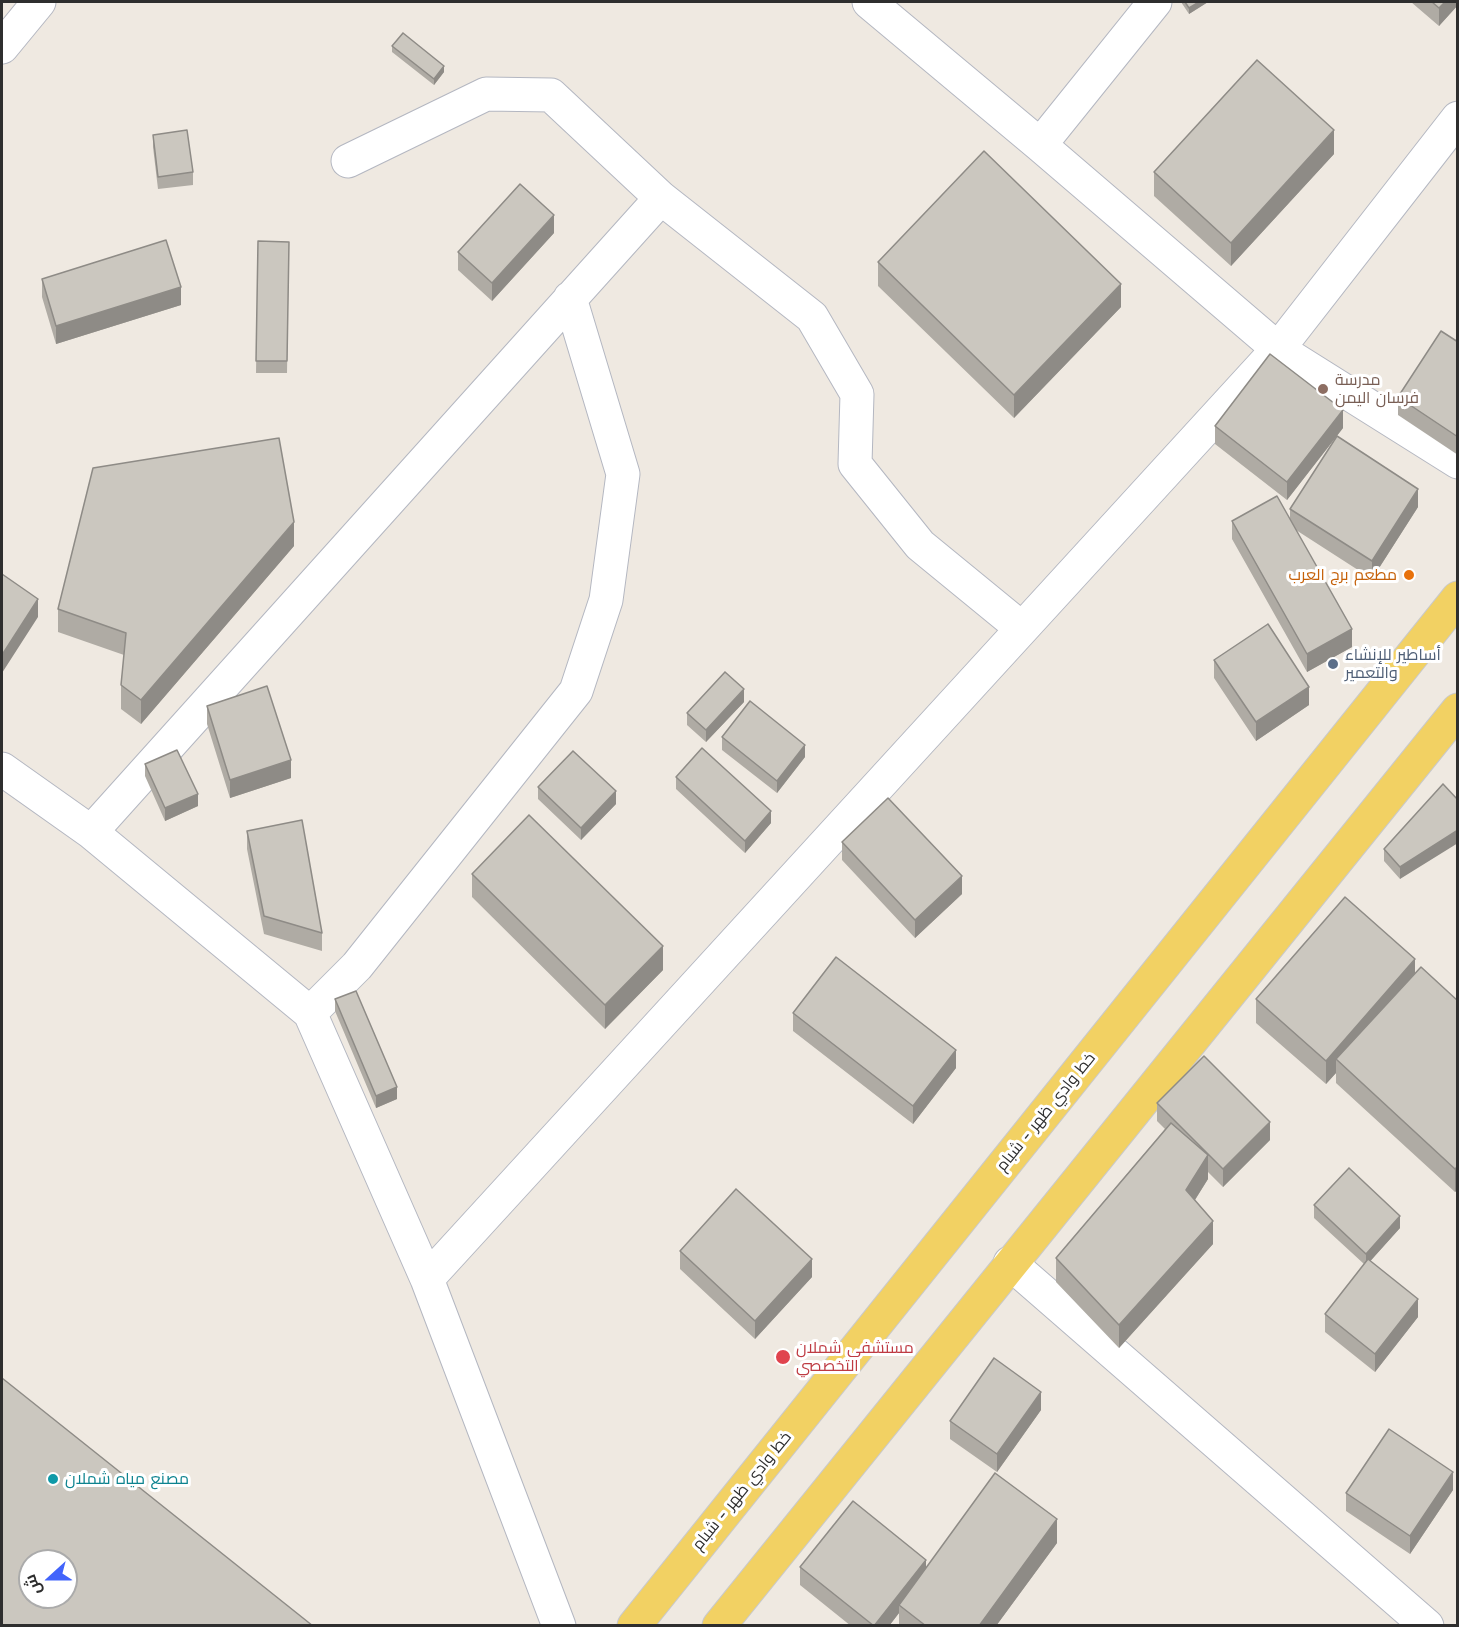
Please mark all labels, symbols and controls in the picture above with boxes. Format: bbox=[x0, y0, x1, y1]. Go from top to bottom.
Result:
place label: مدرسة فرسان اليمن bbox=[1335, 370, 1419, 408]
marker: مدرسة فرسان اليمن bbox=[1316, 382, 1330, 396]
place label: مطعم برج العرب bbox=[1288, 565, 1397, 585]
marker: مطعم برج العرب bbox=[1402, 568, 1416, 582]
place label: أساطير للإنشاء والتعمير bbox=[1345, 645, 1441, 683]
marker: أساطير للإنشاء والتعمير bbox=[1326, 657, 1340, 671]
street label: خط وادي ظهر - شبام bbox=[992, 1049, 1100, 1175]
place label: مستشفى شملان التخصصي bbox=[796, 1338, 914, 1376]
marker: مستشفى شملان التخصصي bbox=[774, 1348, 792, 1366]
street label: خط وادي ظهر - شبام bbox=[688, 1428, 796, 1554]
place label: مصنع مياه شملان bbox=[65, 1469, 189, 1489]
marker: مصنع مياه شملان bbox=[46, 1472, 60, 1486]
north arrow bbox=[18, 1549, 78, 1609]
text: ش bbox=[20, 1572, 45, 1598]

